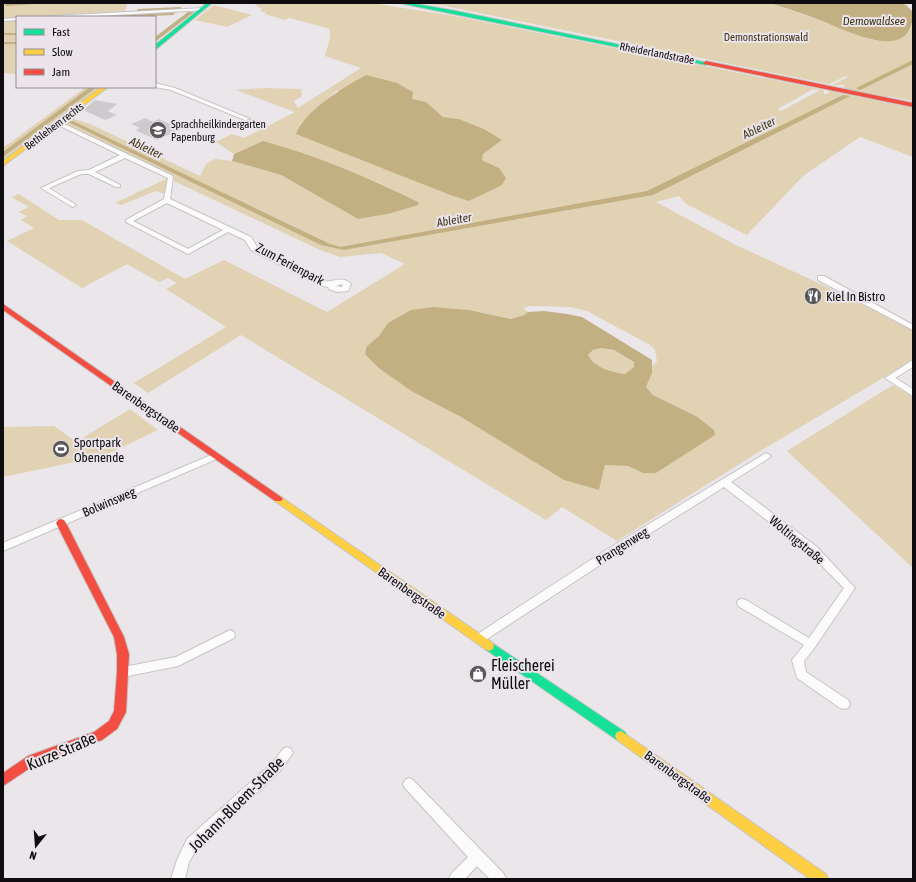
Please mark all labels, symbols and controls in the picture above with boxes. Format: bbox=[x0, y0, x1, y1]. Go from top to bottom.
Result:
water label: Demowaldsee bbox=[843, 14, 906, 28]
legend bbox=[16, 16, 156, 88]
text: Fast bbox=[52, 25, 70, 39]
park label: Demonstrationswald bbox=[724, 31, 808, 43]
street label: Rheiderlandstraße bbox=[619, 40, 695, 66]
text: Slow bbox=[52, 45, 73, 59]
text: Jam bbox=[52, 65, 70, 79]
street label: Bethlehem rechts bbox=[22, 100, 86, 152]
water label: Ableiter bbox=[739, 114, 778, 142]
place label: Sprachheilkindergarten Papenburg bbox=[171, 118, 266, 143]
school or university icon: Sprachheilkindergarten Papenburg bbox=[148, 120, 168, 140]
water label: Ableiter bbox=[126, 134, 165, 162]
water label: Ableiter bbox=[435, 210, 473, 230]
street label: Zum Ferienpark bbox=[253, 240, 327, 288]
restaurant icon: Kiel In Bistro bbox=[803, 286, 823, 306]
place label: Kiel In Bistro bbox=[826, 289, 885, 304]
street label: Barenbergstraße bbox=[109, 378, 183, 436]
place label: Sportpark Obenende bbox=[74, 435, 124, 465]
sports icon: Sportpark Obenende bbox=[51, 439, 71, 459]
street label: Bolwinsweg bbox=[80, 484, 138, 520]
street label: Woltingstraße bbox=[766, 513, 828, 567]
street label: Prangenweg bbox=[593, 524, 651, 568]
street label: Barenbergstraße bbox=[375, 564, 449, 622]
place label: Fleischerei Müller bbox=[491, 656, 555, 692]
shop icon: Fleischerei Müller bbox=[468, 664, 488, 684]
street label: Kurze Straße bbox=[24, 728, 98, 774]
street label: Barenbergstraße bbox=[642, 748, 715, 806]
street label: Johann-Bloem-Straße bbox=[185, 753, 287, 855]
north arrow bbox=[16, 826, 56, 866]
text: N bbox=[28, 849, 38, 862]

